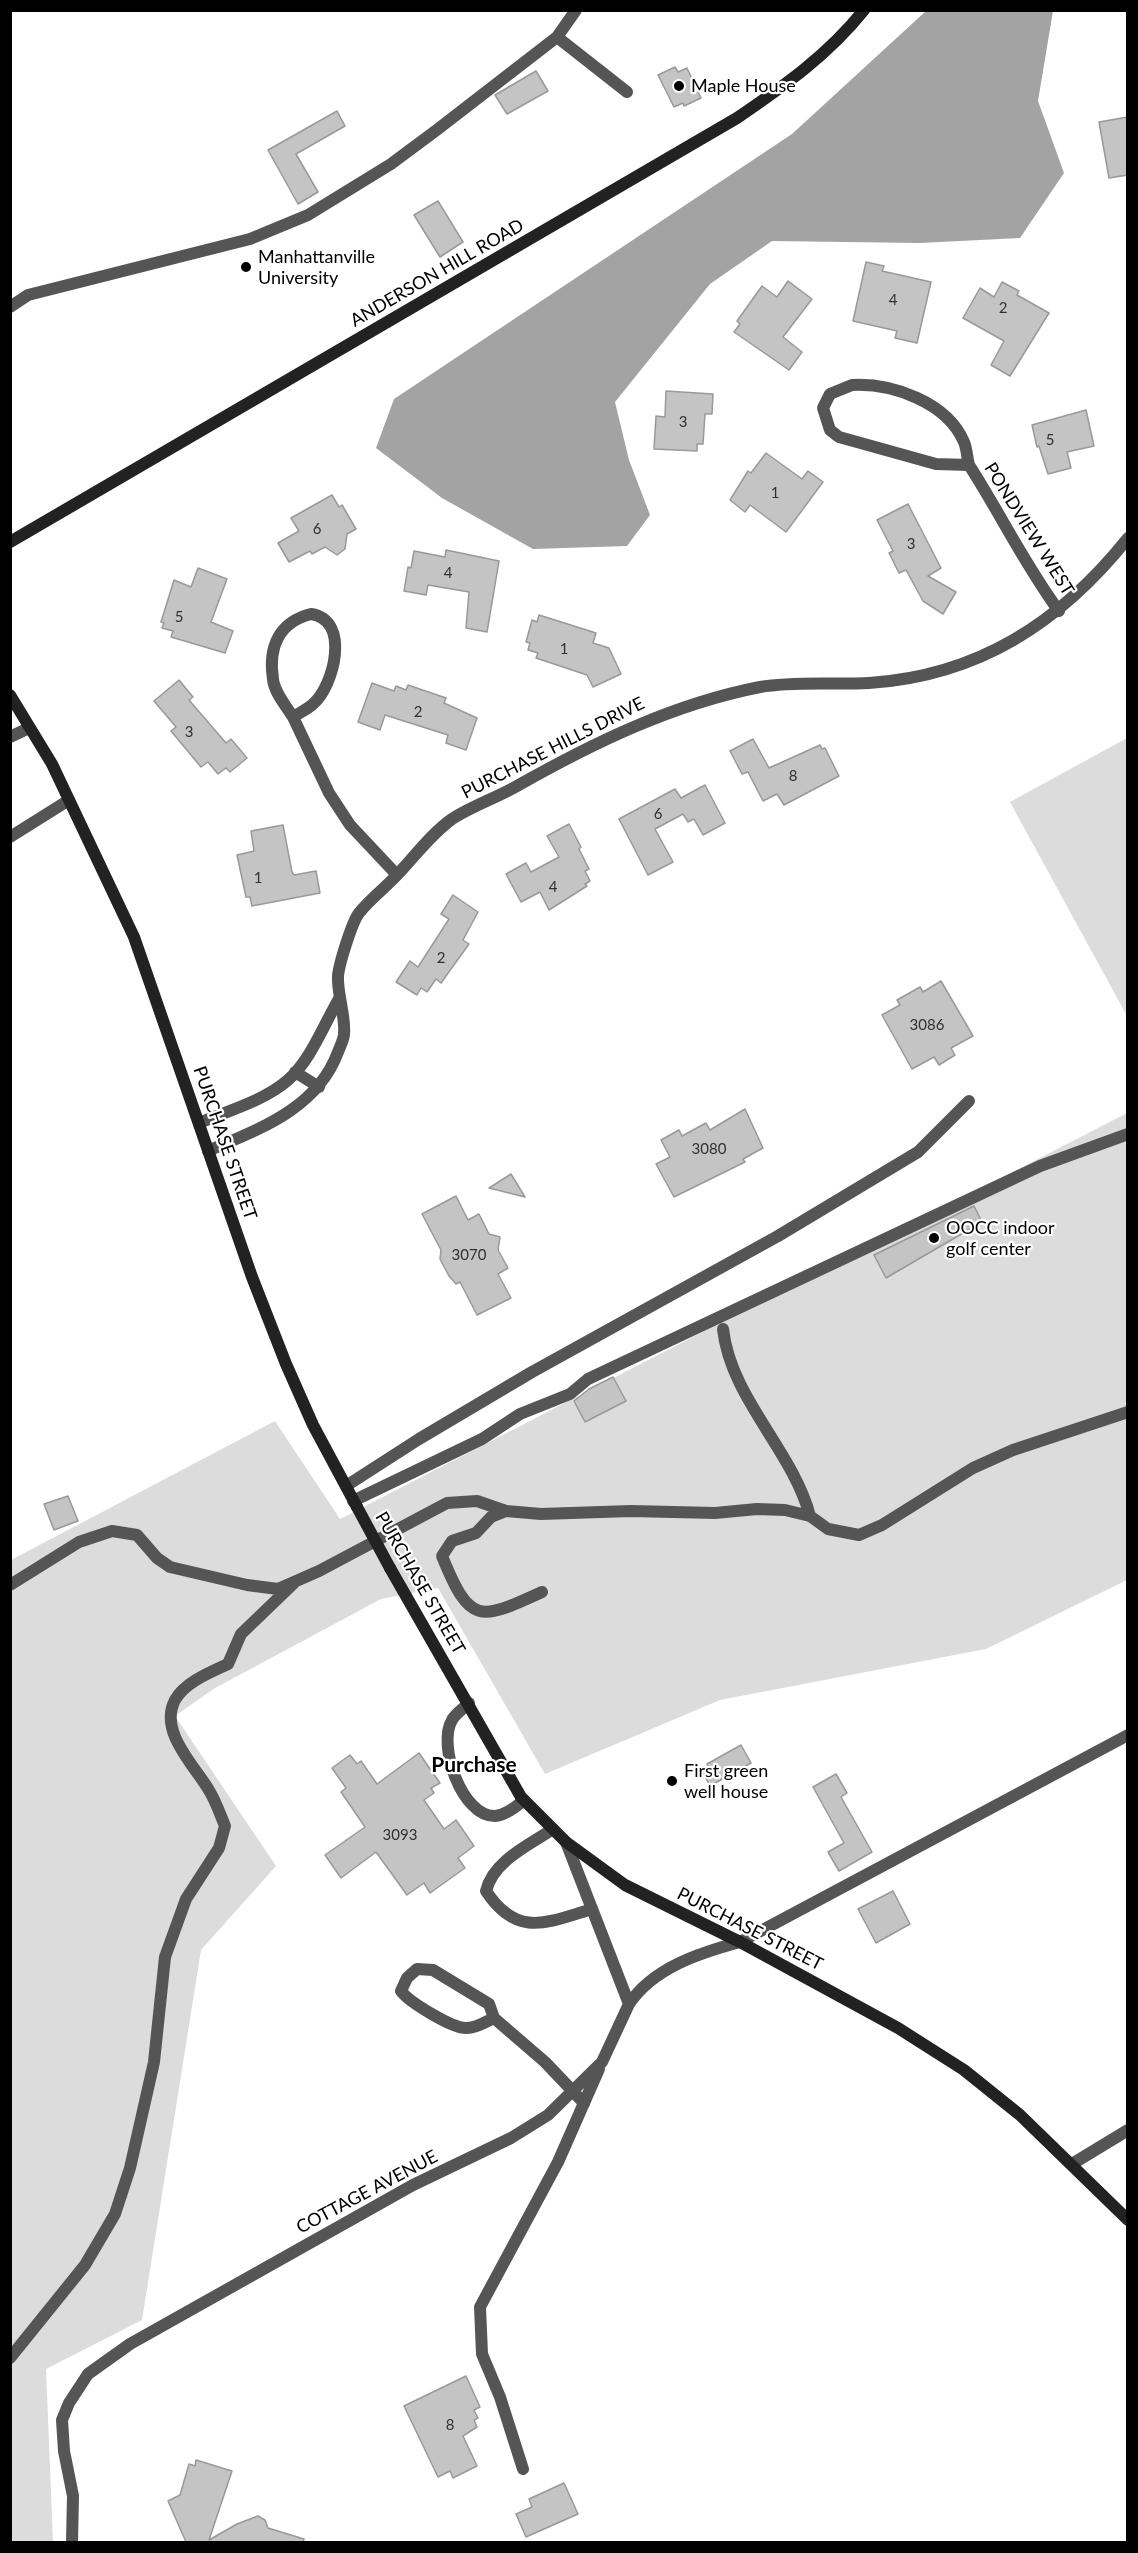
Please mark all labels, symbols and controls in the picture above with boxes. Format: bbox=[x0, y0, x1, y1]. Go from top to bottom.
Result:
place label: Maple House bbox=[691, 75, 796, 97]
marker: Maple House bbox=[672, 79, 686, 93]
street label: ANDERSON HILL ROAD bbox=[346, 214, 528, 332]
place label: Manhattanville University bbox=[258, 246, 375, 288]
marker: Manhattanville University bbox=[239, 260, 253, 274]
house number: 4 bbox=[889, 291, 897, 309]
house number: 2 bbox=[999, 299, 1007, 317]
house number: 3 bbox=[679, 413, 687, 431]
house number: 5 bbox=[1046, 431, 1054, 449]
street label: PONDVIEW WEST bbox=[979, 459, 1079, 599]
house number: 1 bbox=[771, 484, 779, 502]
house number: 6 bbox=[313, 520, 321, 538]
house number: 3 bbox=[907, 535, 915, 553]
house number: 4 bbox=[444, 564, 452, 582]
house number: 5 bbox=[175, 608, 183, 626]
house number: 1 bbox=[560, 640, 568, 658]
street label: PURCHASE HILLS DRIVE bbox=[458, 692, 648, 804]
house number: 2 bbox=[414, 703, 422, 721]
house number: 3 bbox=[185, 723, 193, 741]
house number: 8 bbox=[789, 767, 797, 785]
house number: 6 bbox=[654, 805, 662, 823]
house number: 1 bbox=[254, 869, 262, 887]
house number: 4 bbox=[549, 878, 557, 896]
house number: 2 bbox=[437, 949, 445, 967]
house number: 3086 bbox=[910, 1016, 944, 1034]
street label: PURCHASE STREET bbox=[189, 1063, 261, 1223]
house number: 3080 bbox=[692, 1140, 726, 1158]
place label: OOCC indoor golf center bbox=[946, 1217, 1055, 1260]
marker: OOCC indoor golf center bbox=[927, 1231, 941, 1245]
house number: 3070 bbox=[452, 1246, 486, 1264]
street label: PURCHASE STREET bbox=[370, 1508, 470, 1658]
district label: Purchase bbox=[431, 1752, 517, 1778]
place label: First green well house bbox=[684, 1760, 768, 1802]
marker: First green well house bbox=[665, 1774, 679, 1788]
house number: 3093 bbox=[383, 1826, 417, 1844]
street label: PURCHASE STREET bbox=[673, 1883, 827, 1975]
street label: COTTAGE AVENUE bbox=[293, 2146, 441, 2238]
house number: 8 bbox=[446, 2416, 454, 2434]

